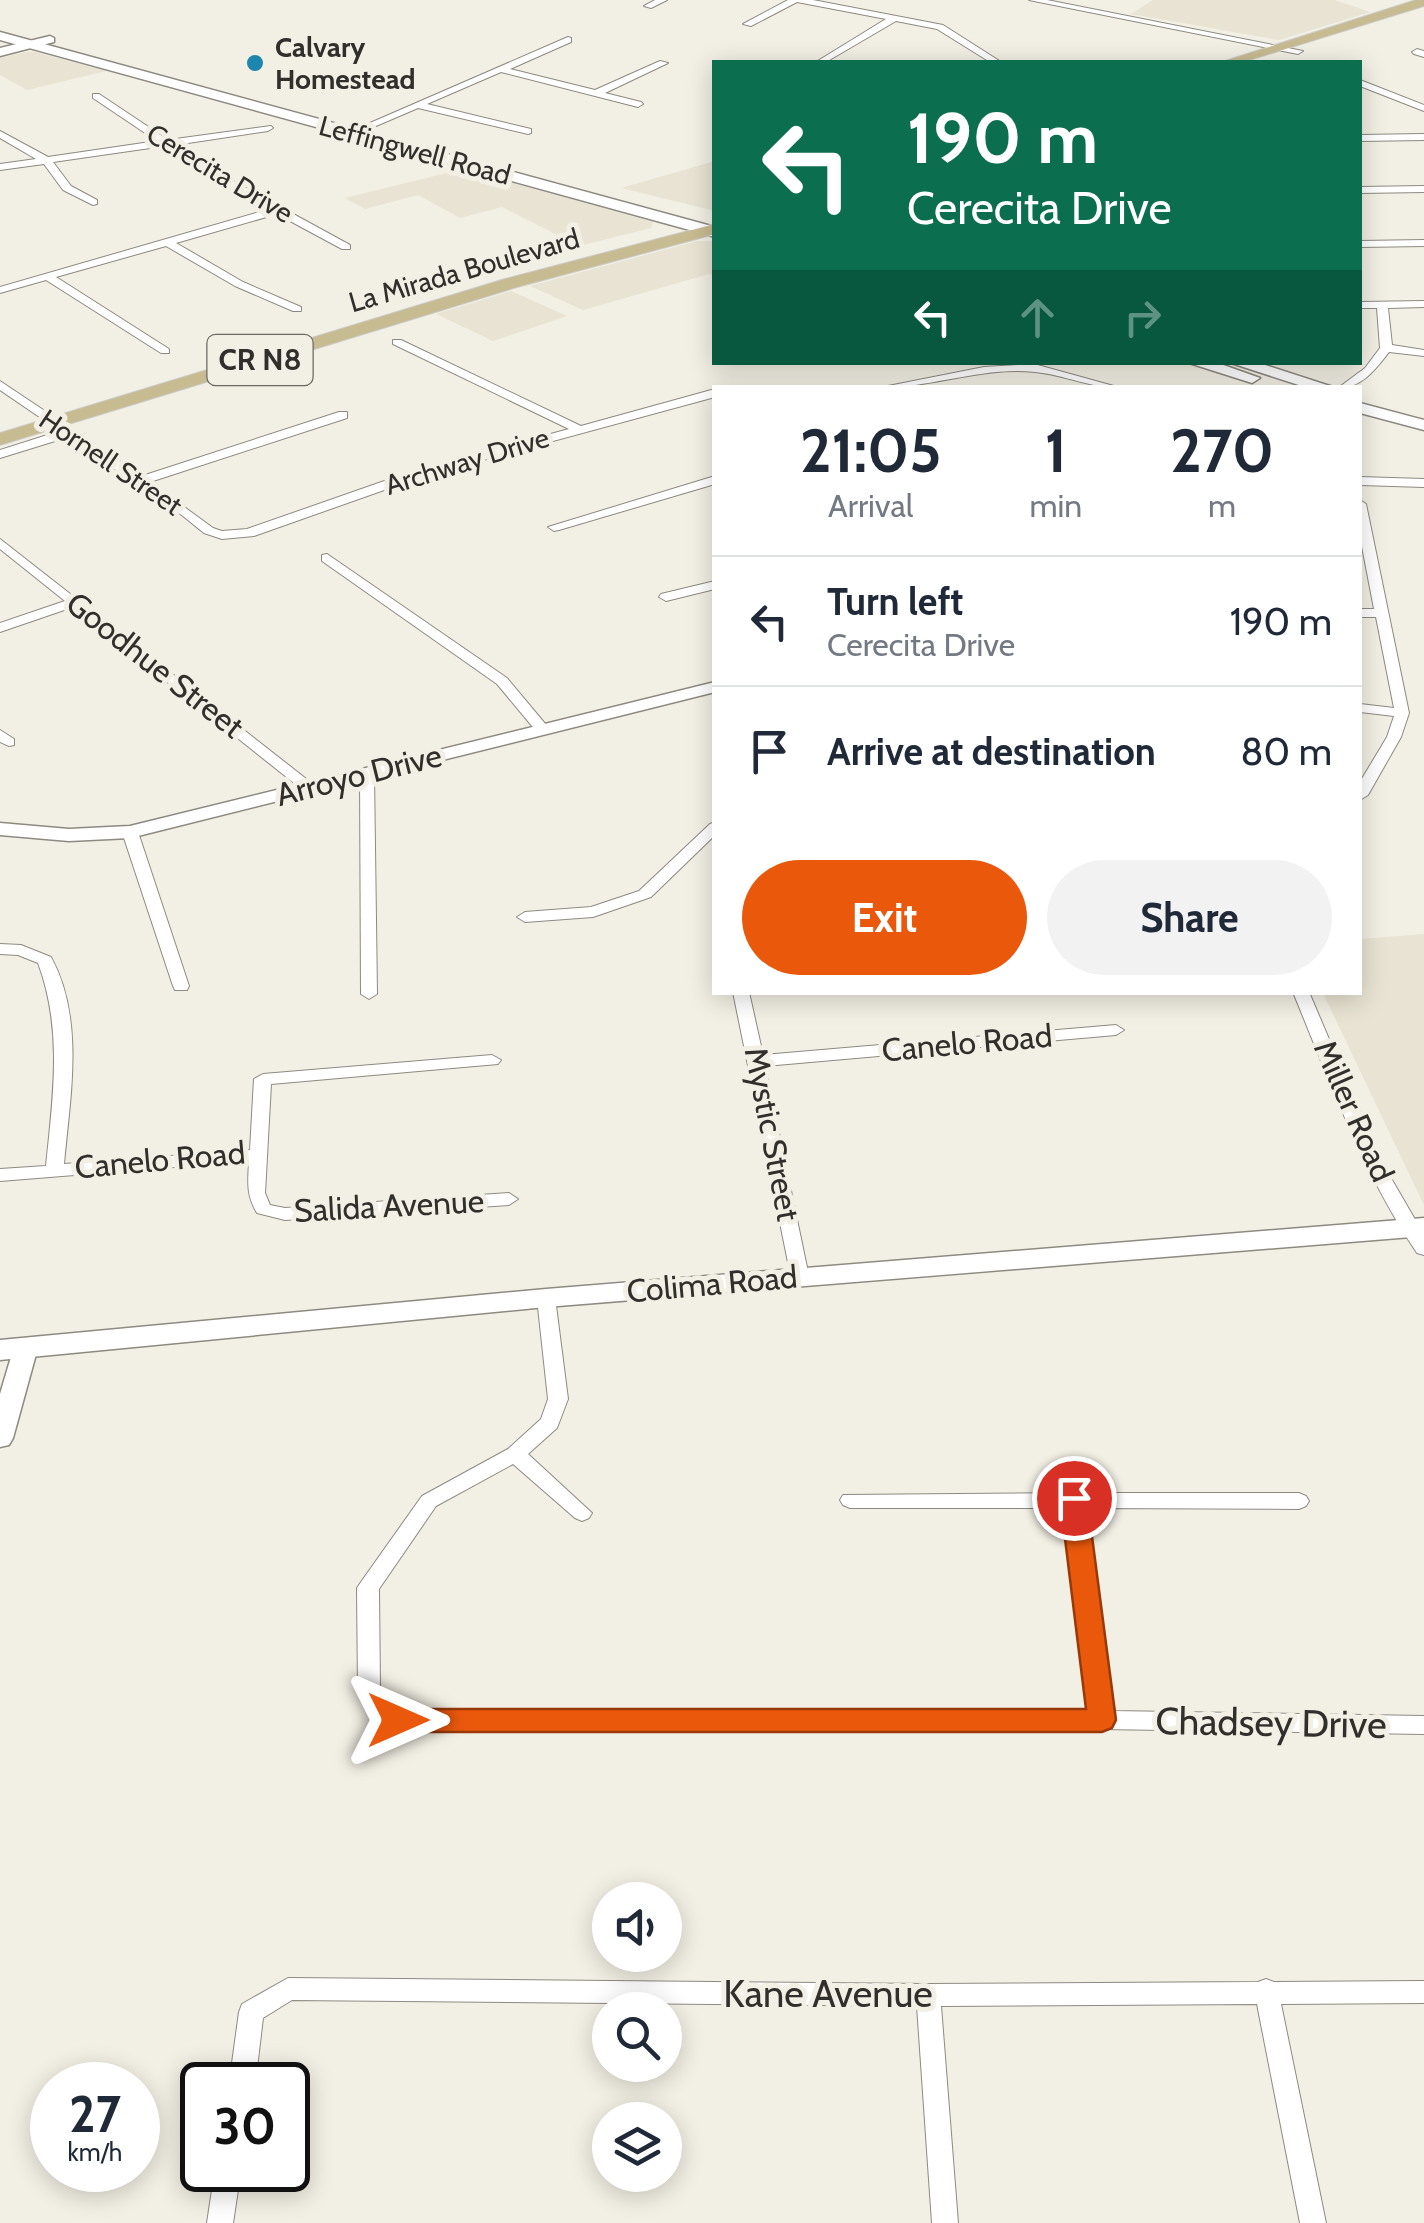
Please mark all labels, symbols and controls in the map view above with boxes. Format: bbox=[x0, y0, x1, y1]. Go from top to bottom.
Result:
place label: Calvary Homestead bbox=[275, 30, 416, 96]
marker: Calvary Homestead bbox=[244, 52, 266, 74]
text: 190 m bbox=[907, 95, 1098, 181]
icon: left bbox=[742, 100, 872, 230]
street label: Leffingwell Road bbox=[316, 108, 514, 192]
street label: Cerecita Drive bbox=[141, 116, 299, 230]
text: Cerecita Drive bbox=[907, 181, 1172, 235]
street label: La Mirada Boulevard bbox=[345, 221, 583, 319]
icon: left bbox=[905, 290, 960, 345]
icon: ahead bbox=[1010, 290, 1065, 345]
icon: right bbox=[1115, 290, 1170, 345]
road number: CR N8 bbox=[208, 335, 312, 385]
street label: Hornell Street bbox=[33, 402, 189, 522]
text: 21:05 bbox=[800, 414, 942, 487]
text: 1 bbox=[1045, 414, 1067, 487]
text: 270 bbox=[1170, 414, 1274, 487]
street label: Archway Drive bbox=[381, 420, 553, 502]
text: Arrival bbox=[828, 486, 913, 525]
text: min bbox=[1029, 486, 1082, 525]
text: m bbox=[1208, 486, 1236, 525]
text: Turn left bbox=[827, 578, 963, 625]
street label: Goodhue Street bbox=[59, 583, 252, 746]
icon: left bbox=[742, 594, 797, 649]
text: 190 m bbox=[1230, 598, 1332, 645]
text: Cerecita Drive bbox=[827, 625, 1015, 664]
icon: arrive bbox=[742, 724, 797, 779]
text: Arrive at destination bbox=[827, 728, 1156, 775]
text: 80 m bbox=[1241, 728, 1332, 775]
street label: Arroyo Drive bbox=[272, 735, 446, 814]
button: Exit bbox=[742, 860, 1027, 975]
button: Share bbox=[1047, 860, 1332, 975]
street label: Canelo Road bbox=[880, 1016, 1054, 1069]
street label: Miller Road bbox=[1306, 1034, 1403, 1187]
street label: Mystic Street bbox=[737, 1044, 808, 1224]
street label: Canelo Road bbox=[73, 1133, 247, 1186]
street label: Salida Avenue bbox=[293, 1181, 485, 1230]
street label: Colima Road bbox=[625, 1257, 799, 1310]
pin bbox=[1032, 1456, 1117, 1541]
icon: arrive bbox=[1047, 1471, 1102, 1526]
position arrow bbox=[346, 1668, 450, 1772]
street label: Chadsey Drive bbox=[1155, 1697, 1387, 1748]
map controls bbox=[592, 1882, 682, 2192]
button: sound bbox=[592, 1882, 682, 1972]
street label: Kane Avenue bbox=[723, 1970, 933, 2017]
button: search bbox=[592, 1992, 682, 2082]
speed limit sign: 30 bbox=[180, 2062, 310, 2192]
text: 27 bbox=[69, 2084, 121, 2145]
button: layers bbox=[592, 2102, 682, 2192]
text: km/h bbox=[68, 2137, 122, 2167]

